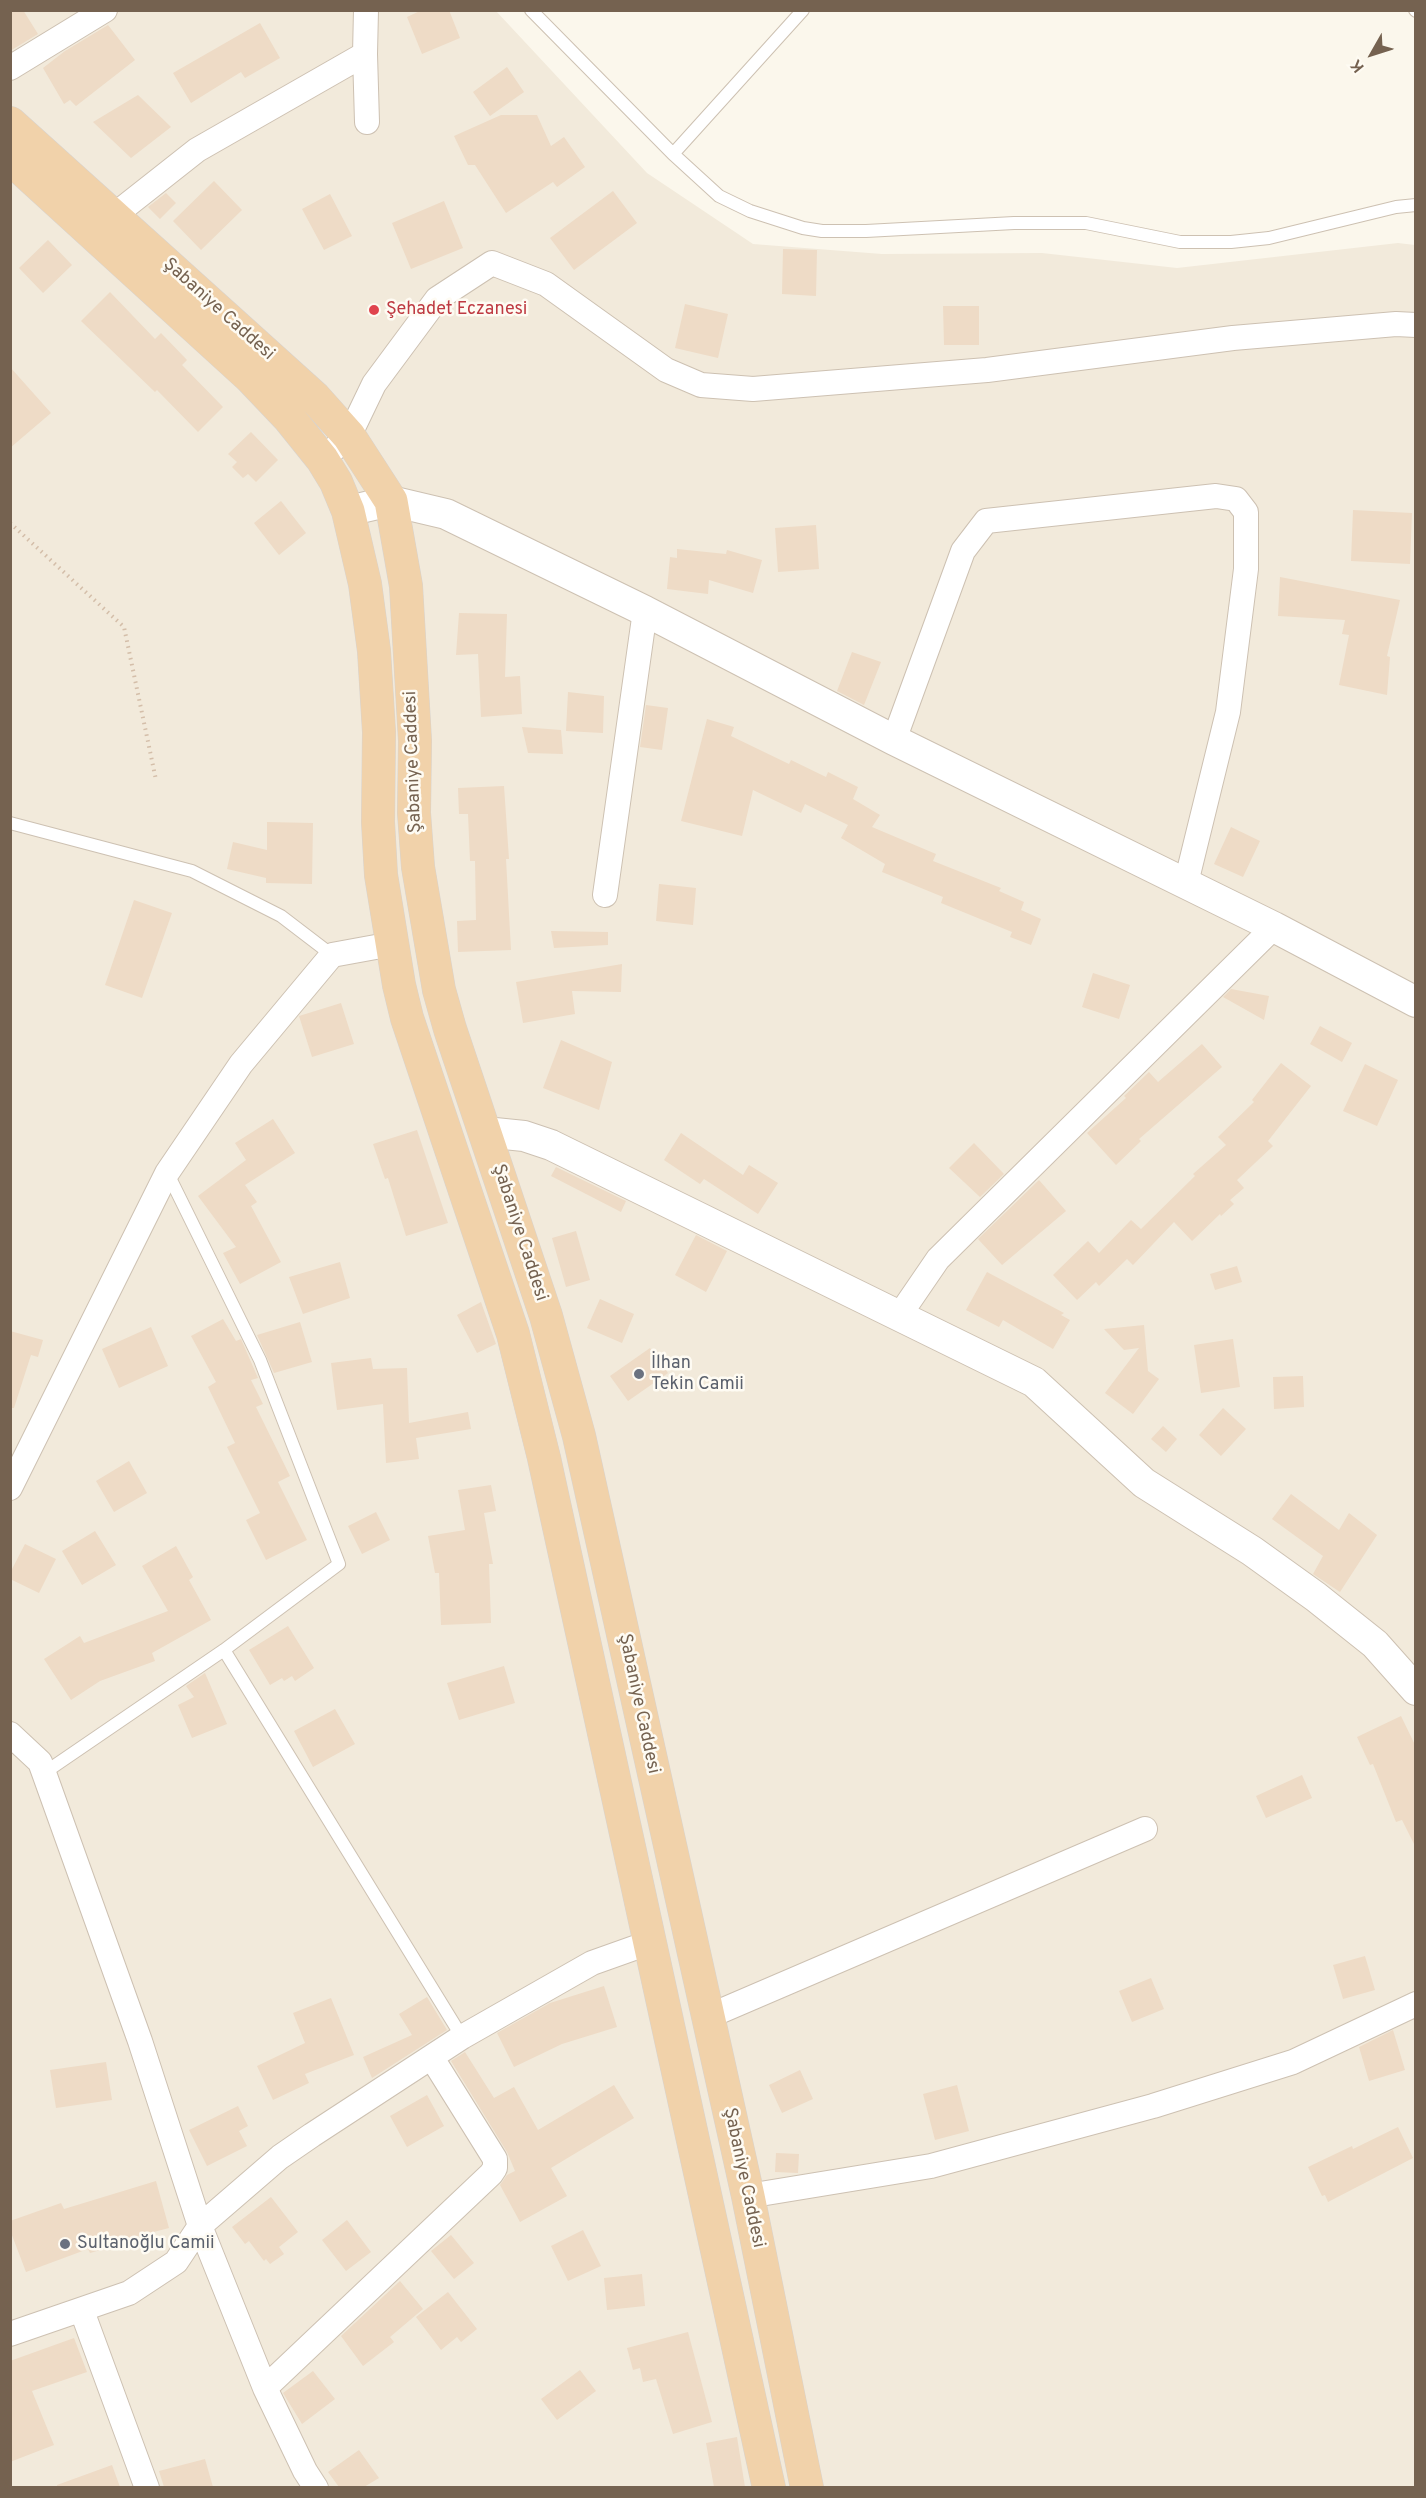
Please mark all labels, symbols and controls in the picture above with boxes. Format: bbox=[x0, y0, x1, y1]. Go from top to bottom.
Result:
north arrow bbox=[1342, 24, 1402, 84]
text: K bbox=[1347, 55, 1369, 76]
street label: Şabaniye Caddesi bbox=[158, 254, 278, 366]
place label: Şehadet Eczanesi bbox=[386, 299, 527, 321]
marker: Şehadet Eczanesi bbox=[367, 303, 381, 317]
street label: Şabaniye Caddesi bbox=[401, 690, 427, 834]
street label: Şabaniye Caddesi bbox=[487, 1162, 551, 1304]
place label: İlhan Tekin Camii bbox=[651, 1353, 744, 1396]
marker: İlhan Tekin Camii bbox=[632, 1367, 646, 1381]
street label: Şabaniye Caddesi bbox=[613, 1632, 663, 1776]
street label: Şabaniye Caddesi bbox=[718, 2106, 768, 2250]
place label: Sultanoğlu Camii bbox=[77, 2233, 215, 2255]
marker: Sultanoğlu Camii bbox=[58, 2237, 72, 2251]

